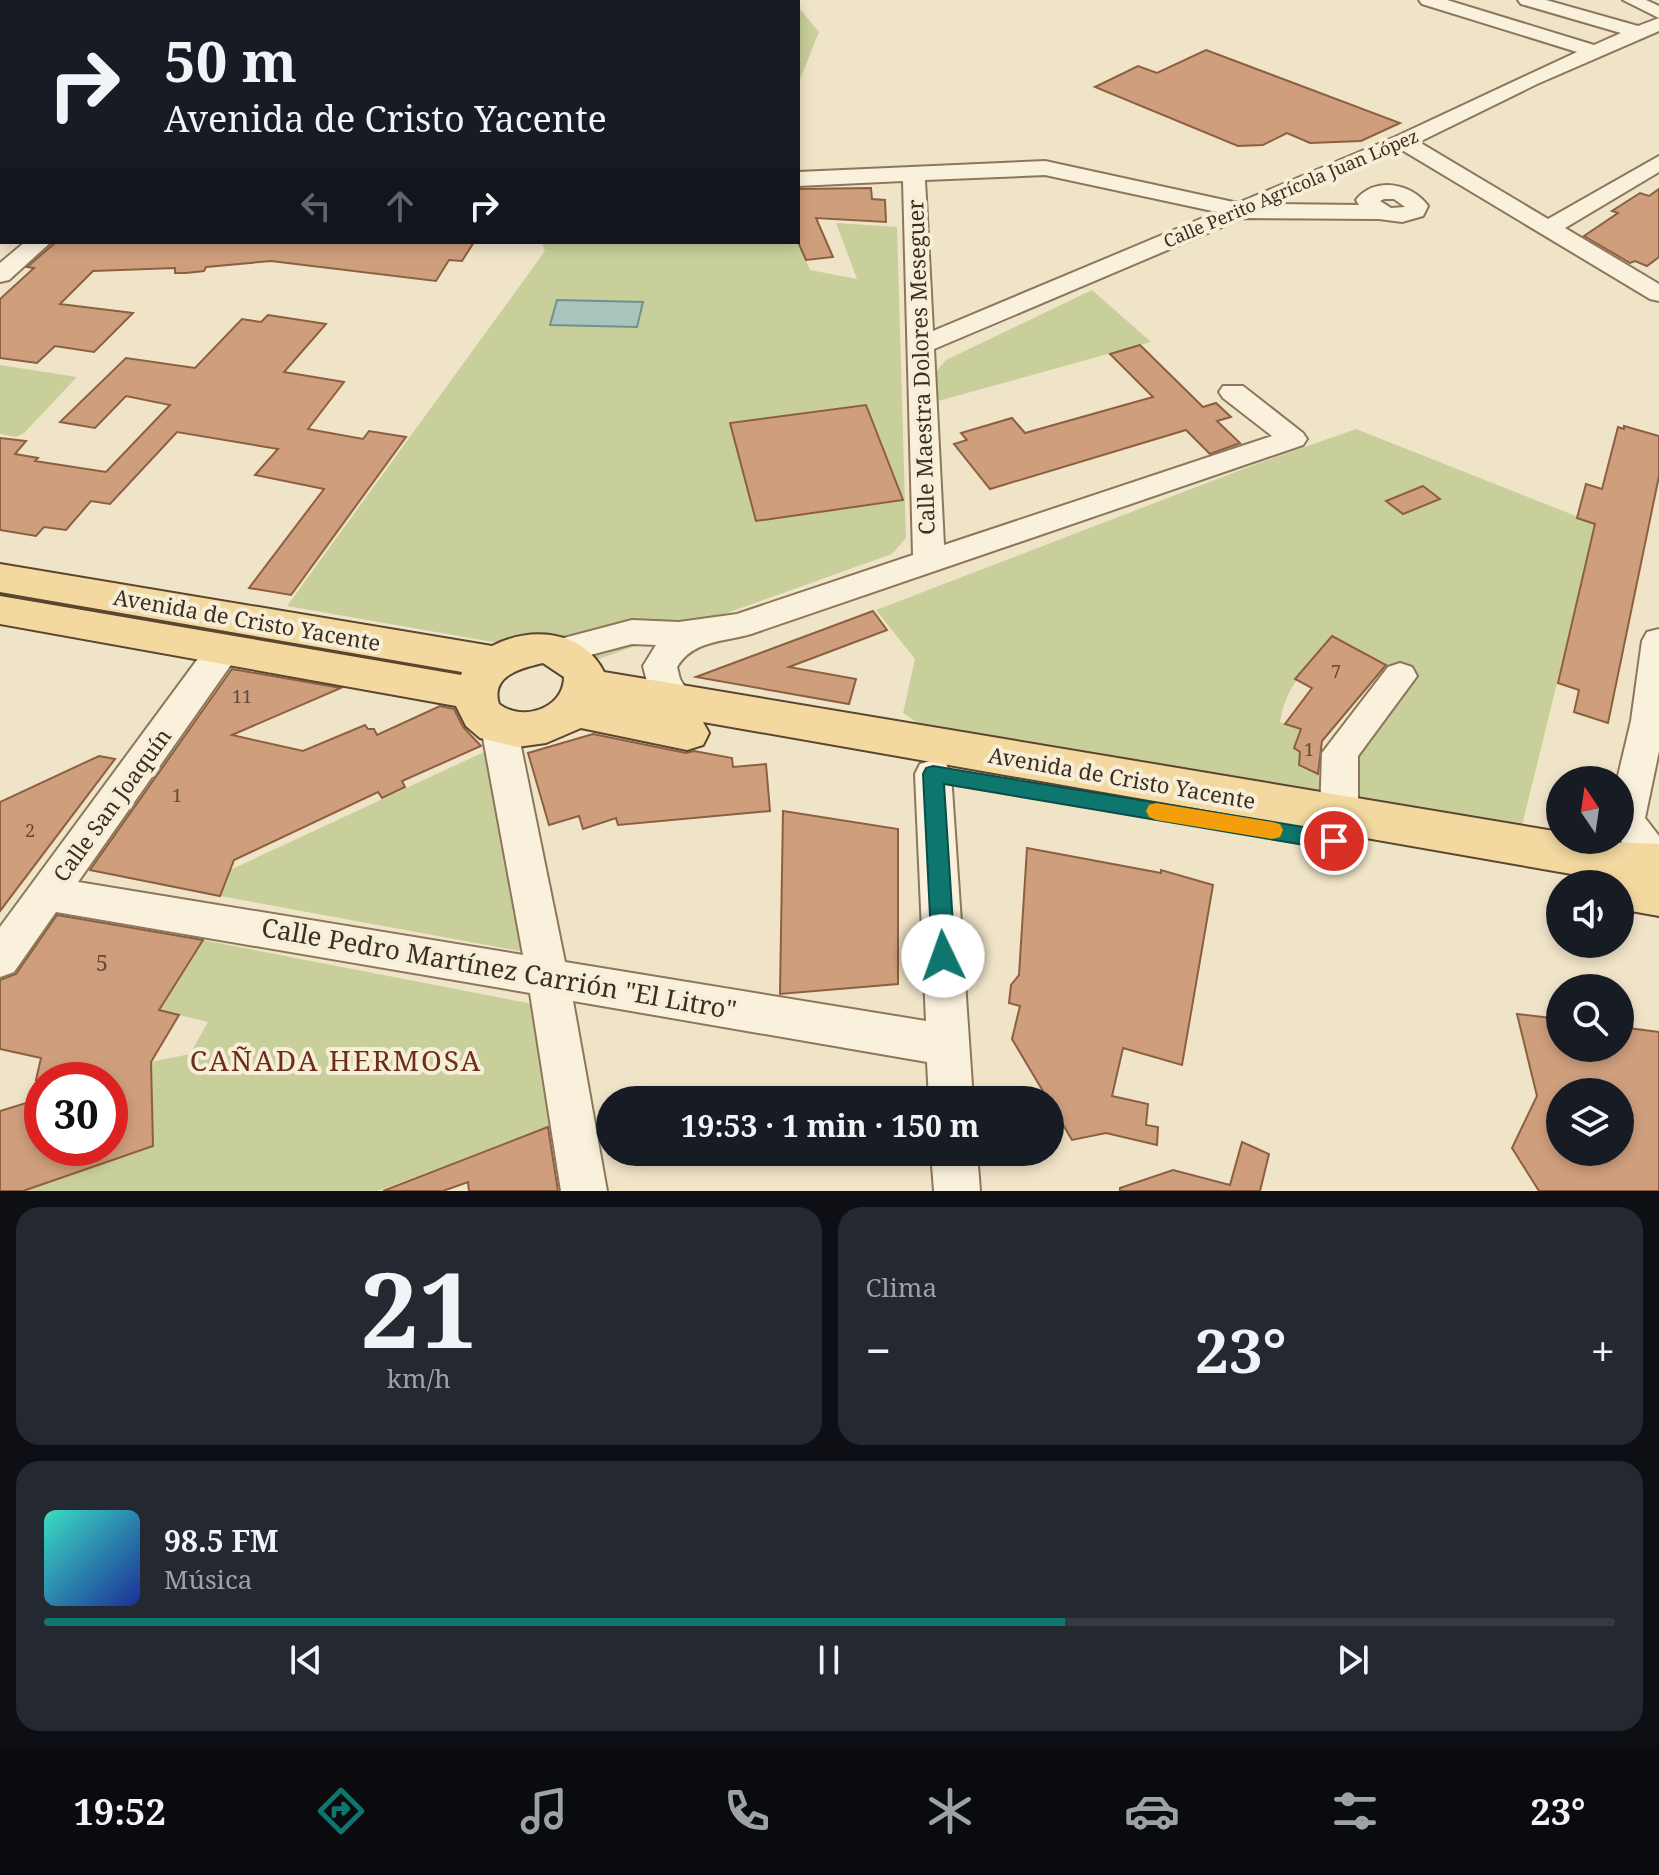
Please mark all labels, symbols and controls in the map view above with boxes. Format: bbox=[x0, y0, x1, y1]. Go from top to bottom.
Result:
text: 50 m bbox=[164, 22, 297, 98]
icon: right bbox=[32, 32, 136, 136]
text: Avenida de Cristo Yacente bbox=[164, 94, 607, 143]
street label: Calle Perito Agrícola Juan López bbox=[1160, 123, 1422, 253]
icon: left bbox=[294, 184, 338, 228]
icon: ahead bbox=[378, 184, 422, 228]
icon: right bbox=[462, 184, 506, 228]
street label: Calle Maestra Dolores Meseguer bbox=[899, 198, 941, 535]
street label: Avenida de Cristo Yacente bbox=[111, 581, 383, 657]
house number: 7 bbox=[1331, 659, 1341, 683]
house number: 11 bbox=[232, 684, 252, 708]
street label: Calle San Joaquín bbox=[45, 722, 177, 887]
house number: 1 bbox=[1304, 737, 1314, 761]
street label: Avenida de Cristo Yacente bbox=[986, 739, 1258, 815]
north arrow bbox=[1546, 766, 1634, 854]
map controls bbox=[1546, 766, 1634, 1166]
house number: 1 bbox=[172, 783, 182, 807]
pin bbox=[1300, 807, 1368, 875]
house number: 2 bbox=[25, 818, 35, 842]
icon: arrive bbox=[1312, 819, 1356, 863]
button: sound bbox=[1546, 870, 1634, 958]
street label: Calle Pedro Martínez Carrión "El Litro" bbox=[259, 908, 739, 1028]
position arrow bbox=[901, 914, 985, 998]
house number: 5 bbox=[96, 947, 108, 977]
button: search bbox=[1546, 974, 1634, 1062]
district label: CAÑADA HERMOSA bbox=[190, 1041, 482, 1079]
speed limit sign: 30 bbox=[24, 1062, 128, 1166]
button: layers bbox=[1546, 1078, 1634, 1166]
text: 19:53 · 1 min · 150 m bbox=[681, 1105, 979, 1146]
text: 21 bbox=[360, 1237, 478, 1378]
text: Clima bbox=[866, 1269, 937, 1305]
text: 23° bbox=[1195, 1309, 1287, 1391]
text: − bbox=[866, 1320, 891, 1380]
text: + bbox=[1590, 1320, 1615, 1380]
text: km/h bbox=[387, 1360, 451, 1396]
text: 98.5 FM bbox=[164, 1520, 279, 1561]
text: Música bbox=[164, 1561, 252, 1597]
icon: previous bbox=[284, 1638, 328, 1682]
icon: pause bbox=[807, 1638, 851, 1682]
icon: next bbox=[1331, 1638, 1375, 1682]
icon: directions bbox=[313, 1783, 369, 1839]
icon: music bbox=[516, 1783, 572, 1839]
icon: phone bbox=[719, 1783, 775, 1839]
icon: climate bbox=[922, 1783, 978, 1839]
icon: car bbox=[1124, 1783, 1180, 1839]
icon: filters bbox=[1327, 1783, 1383, 1839]
text: 19:52 bbox=[73, 1787, 166, 1836]
text: 23° bbox=[1530, 1787, 1585, 1836]

